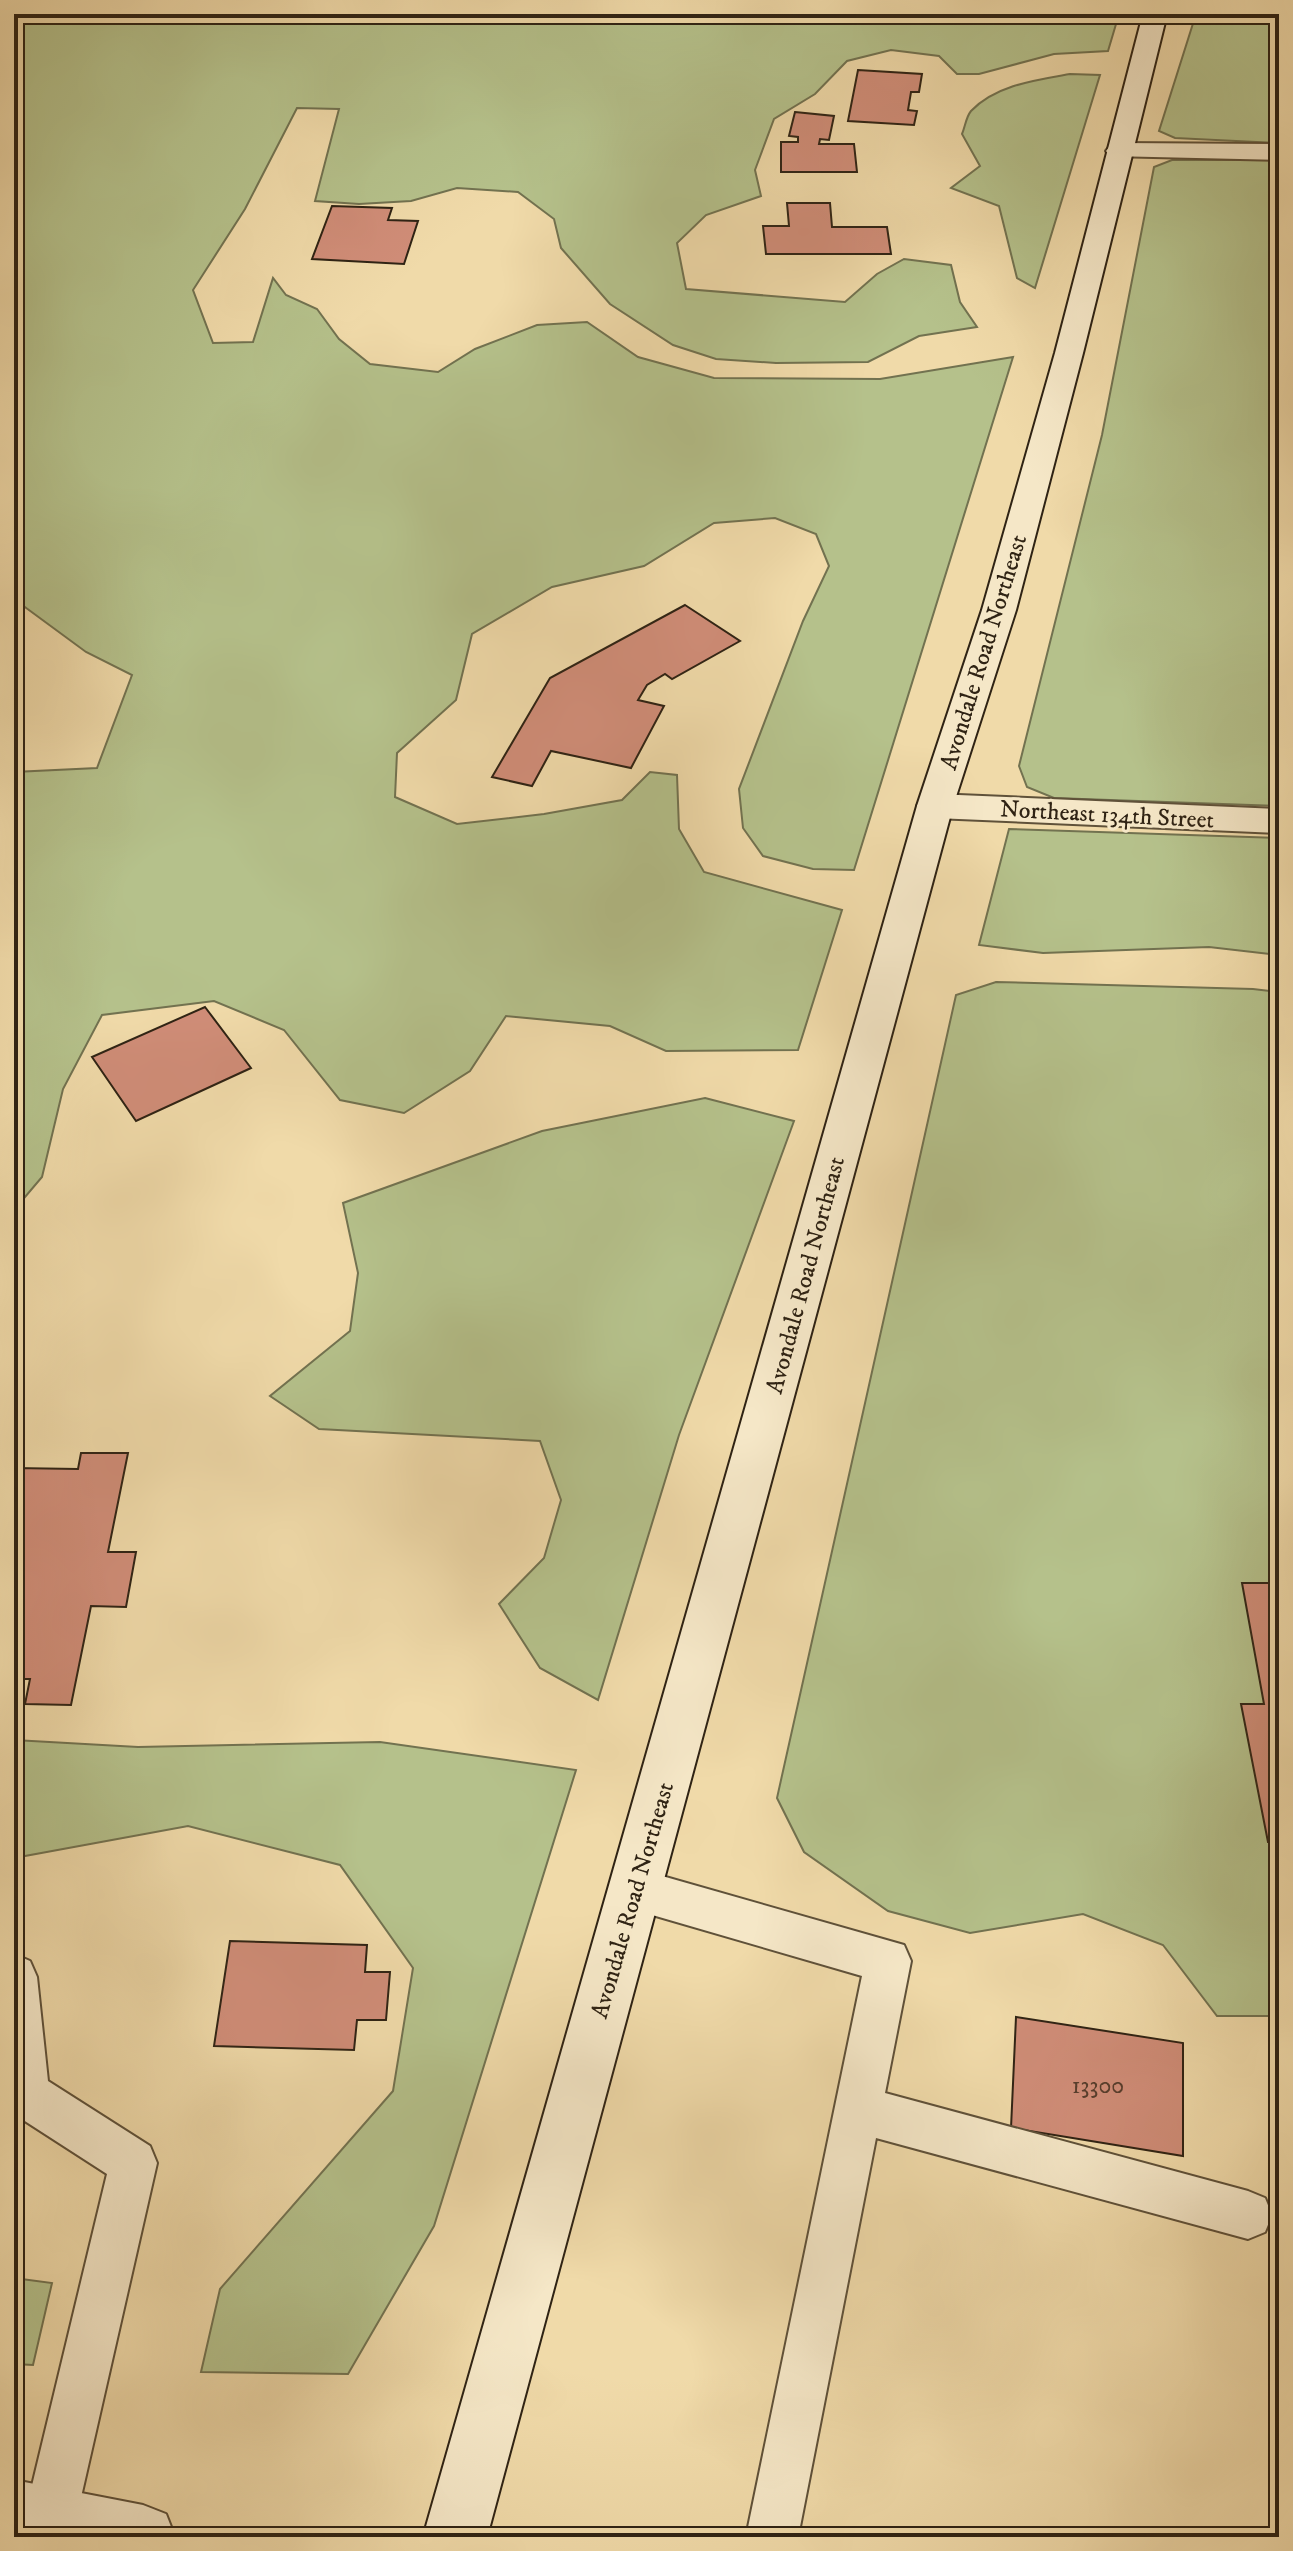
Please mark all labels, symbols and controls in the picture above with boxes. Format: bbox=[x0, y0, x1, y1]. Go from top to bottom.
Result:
street label: Avondale Road Northeast bbox=[934, 531, 1034, 774]
street label: Northeast 134th Street bbox=[999, 794, 1215, 836]
street label: Avondale Road Northeast bbox=[760, 1153, 852, 1397]
street label: Avondale Road Northeast bbox=[585, 1778, 681, 2022]
house number: 13300 bbox=[1072, 2071, 1124, 2101]

